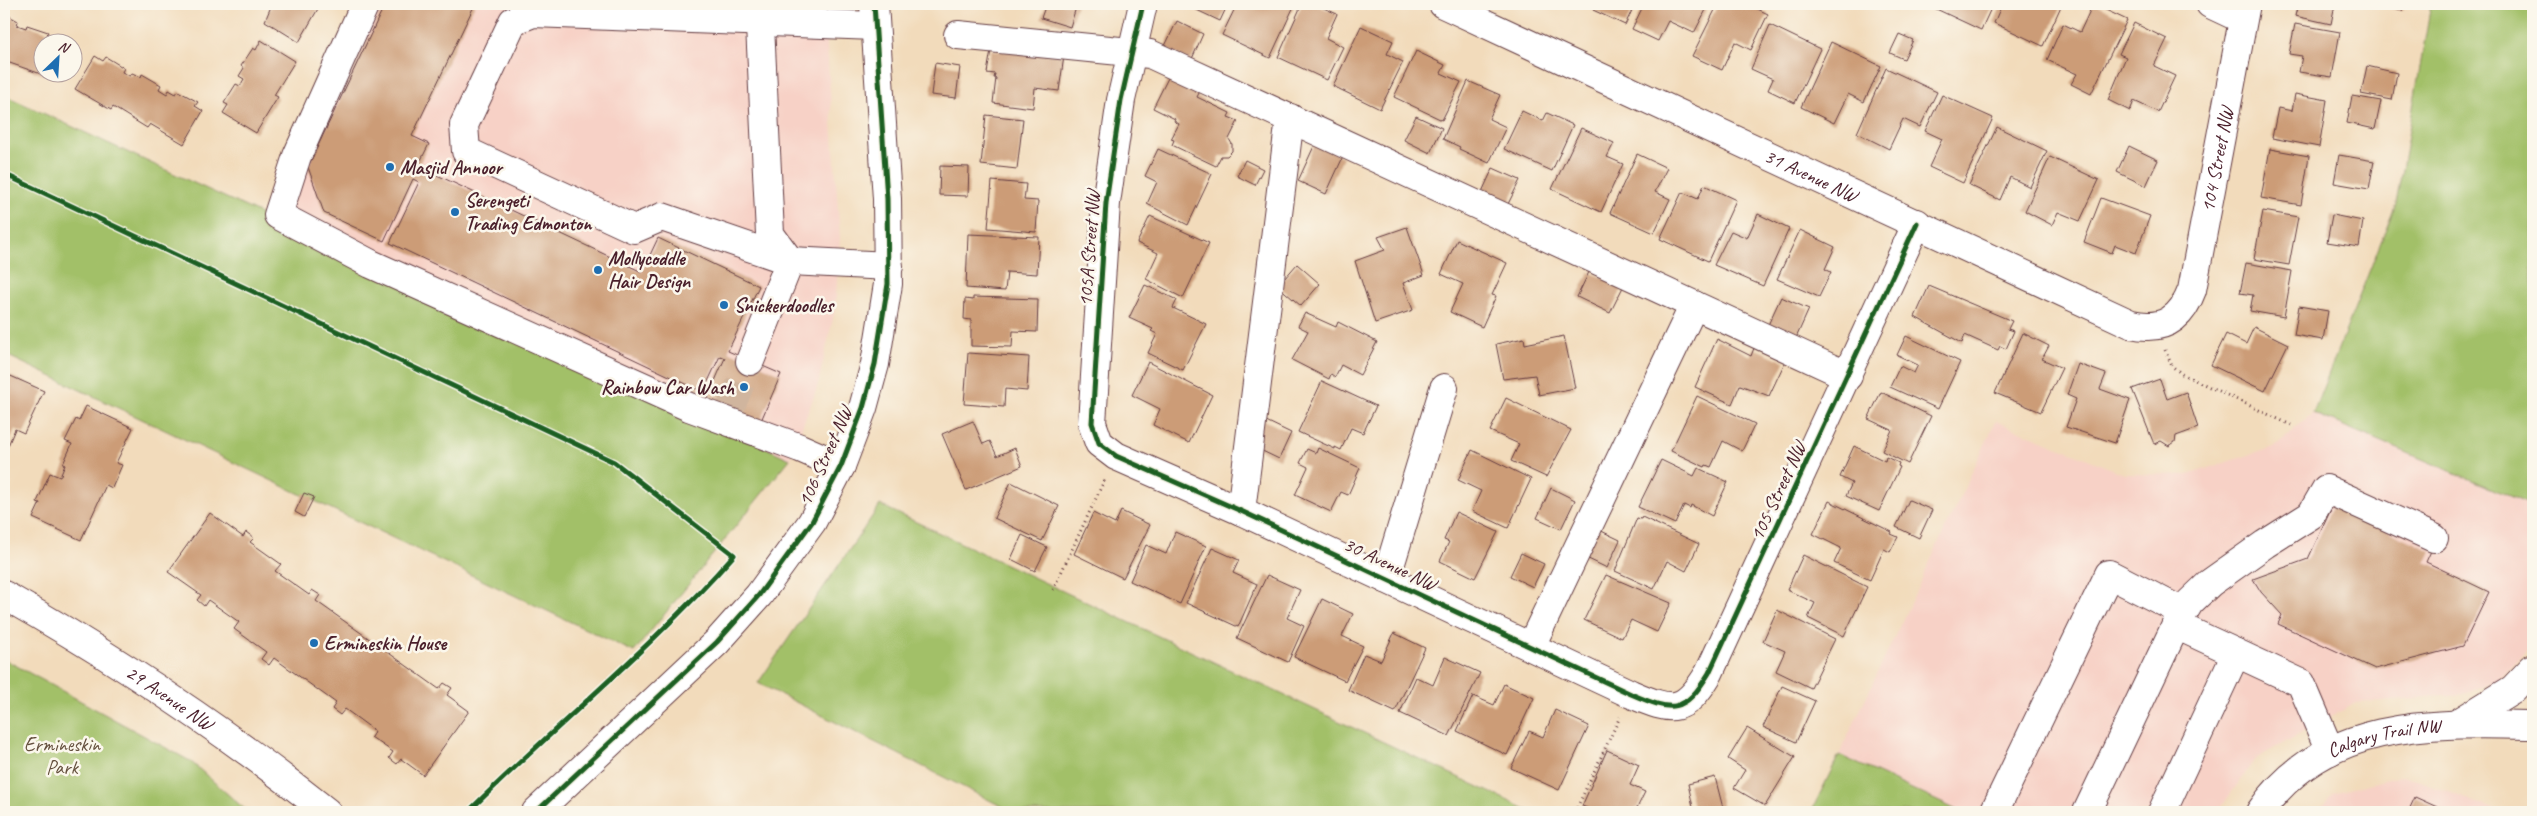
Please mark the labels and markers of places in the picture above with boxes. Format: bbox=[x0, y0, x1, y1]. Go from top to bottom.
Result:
place label: Masjid Annoor bbox=[400, 155, 504, 180]
marker: Masjid Annoor bbox=[384, 161, 396, 173]
place label: Serengeti Trading Edmonton bbox=[465, 188, 593, 236]
marker: Serengeti Trading Edmonton bbox=[449, 206, 461, 218]
place label: Mollycoddle Hair Design bbox=[608, 246, 691, 294]
marker: Mollycoddle Hair Design bbox=[592, 264, 604, 276]
place label: Snickerdoodles bbox=[734, 293, 835, 318]
marker: Snickerdoodles bbox=[718, 299, 730, 311]
place label: Rainbow Car Wash bbox=[601, 375, 735, 400]
marker: Rainbow Car Wash bbox=[738, 381, 750, 393]
place label: Ermineskin House bbox=[324, 631, 447, 656]
marker: Ermineskin House bbox=[308, 637, 320, 649]

